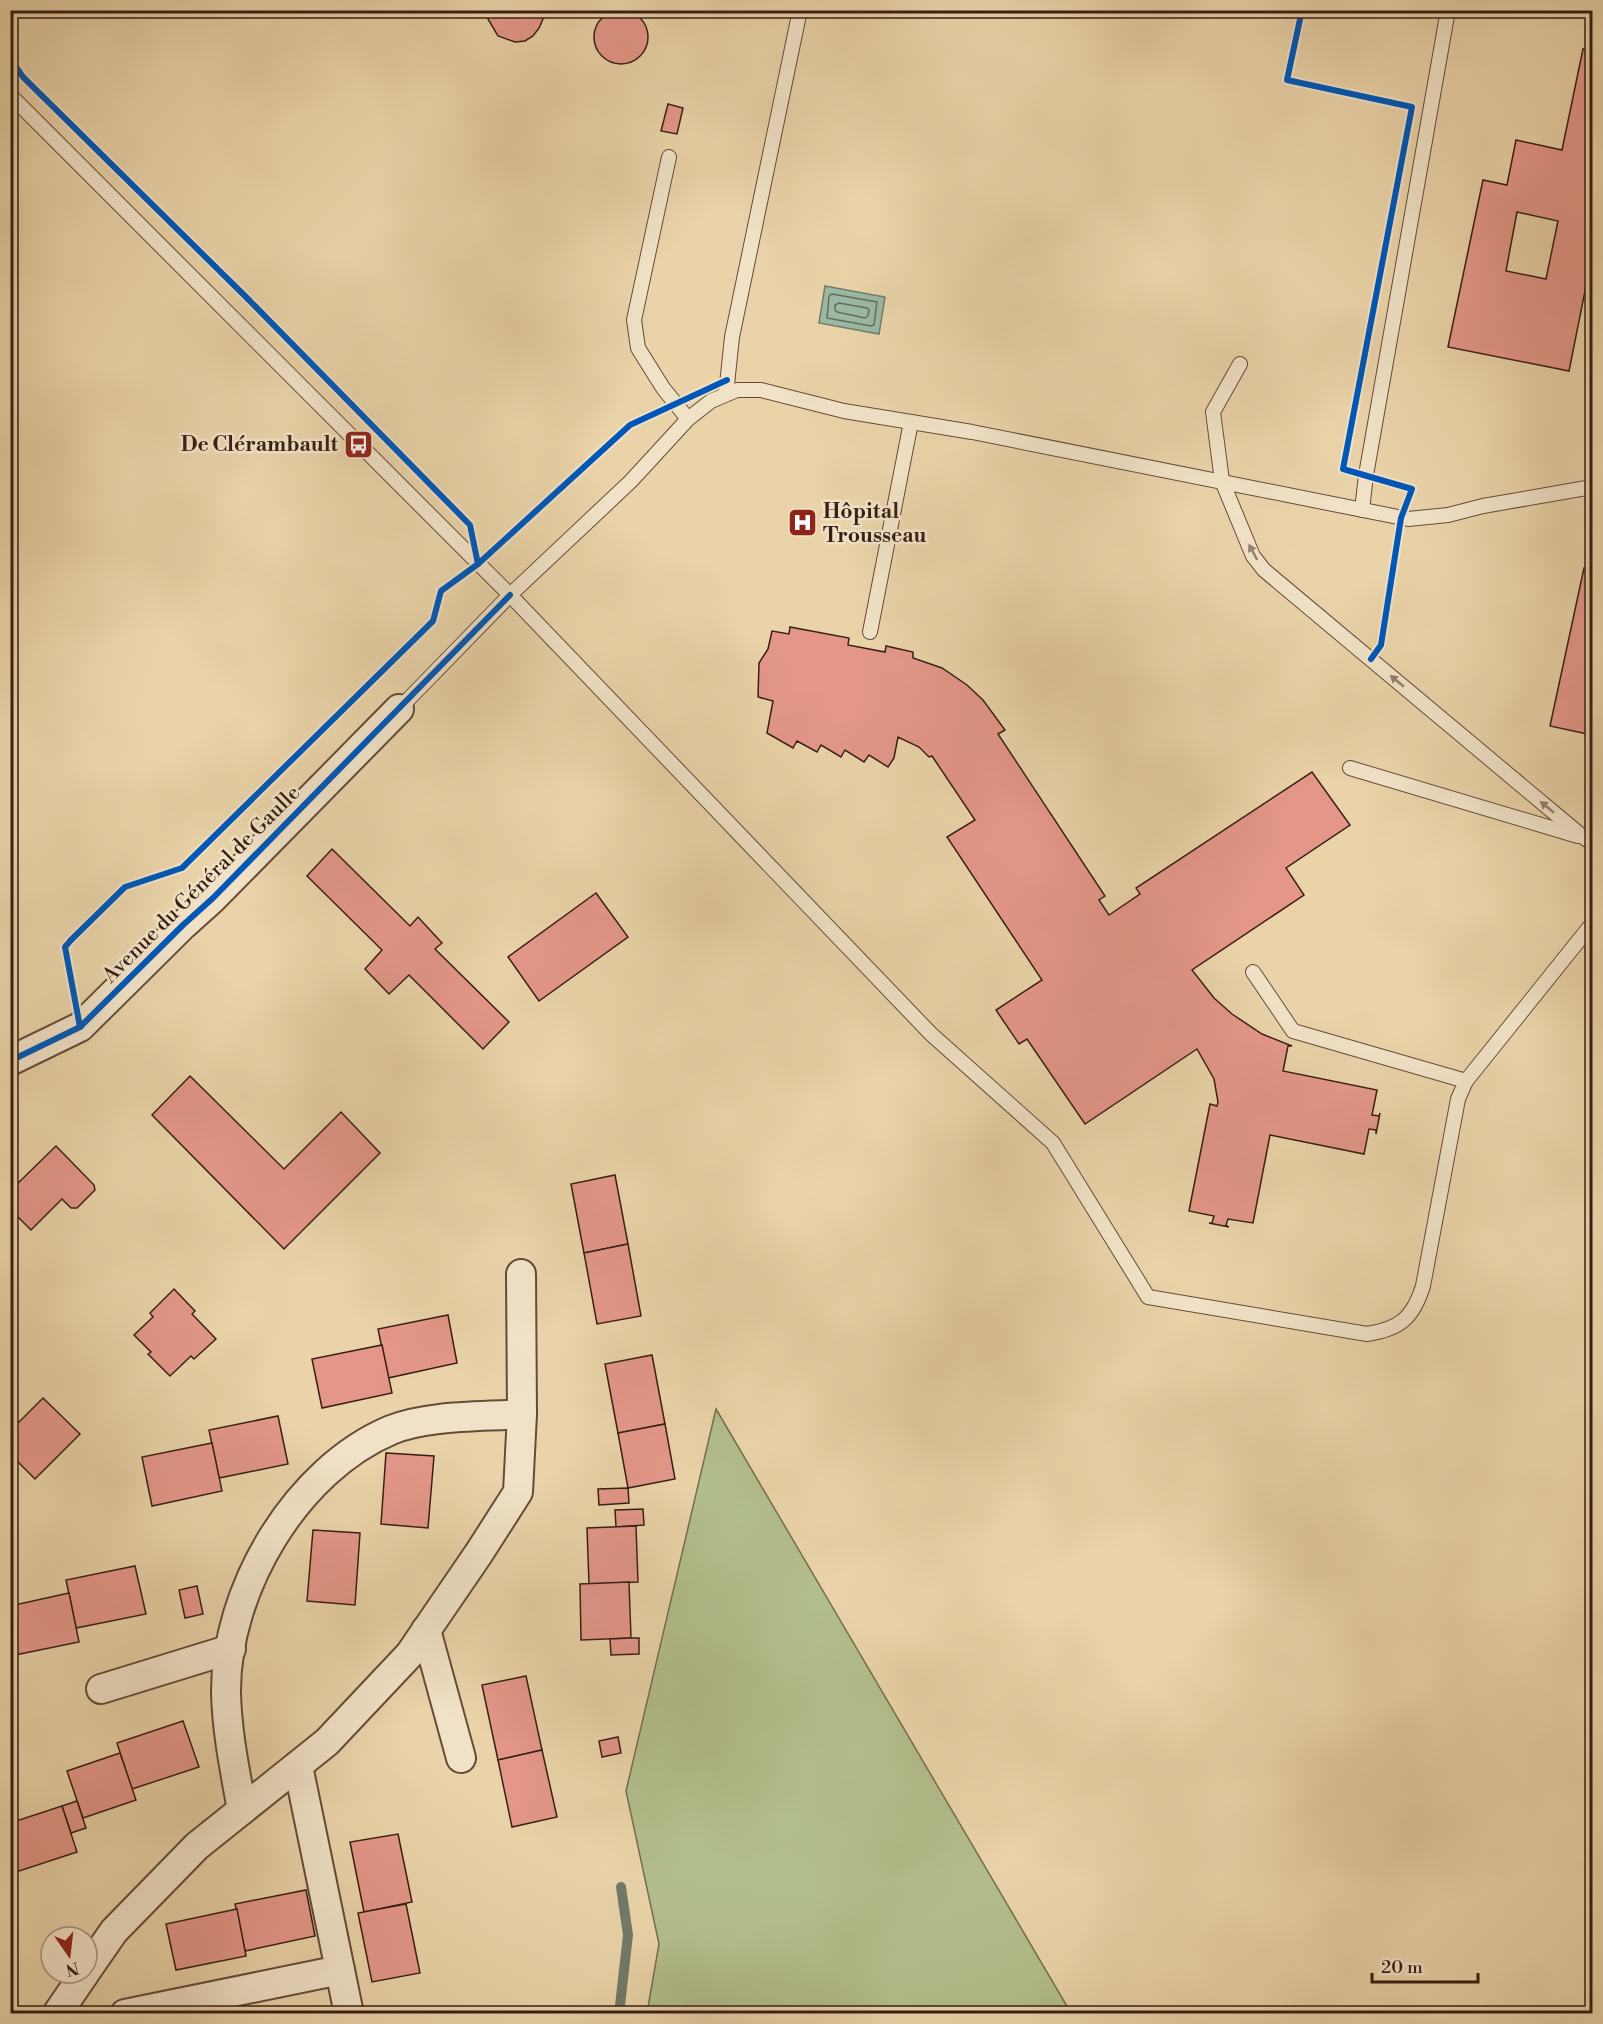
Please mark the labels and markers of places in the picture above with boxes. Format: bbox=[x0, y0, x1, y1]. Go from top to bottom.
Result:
bus stop icon: De Clérambault bbox=[343, 428, 375, 460]
place label: De Clérambault bbox=[181, 432, 339, 458]
place label: Hôpital Trousseau bbox=[823, 499, 927, 549]
hospital icon: Hôpital Trousseau bbox=[786, 507, 818, 539]

